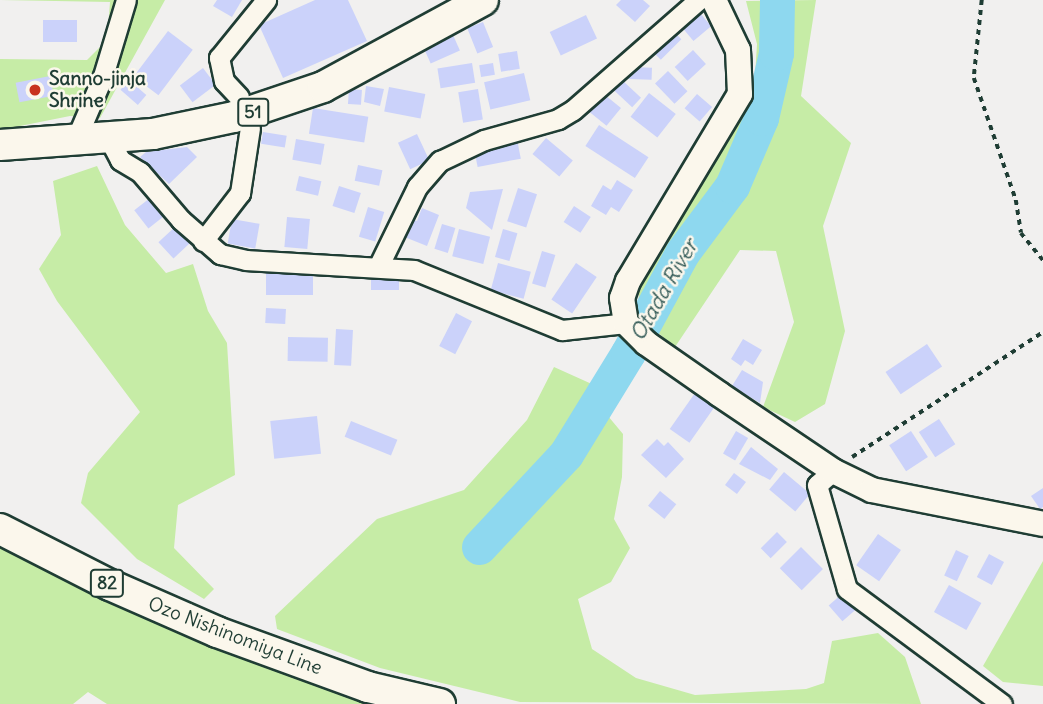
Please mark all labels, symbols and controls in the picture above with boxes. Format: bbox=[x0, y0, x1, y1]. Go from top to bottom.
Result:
place label: Sanno-jinja Shrine bbox=[49, 68, 146, 112]
marker: Sanno-jinja Shrine bbox=[27, 82, 43, 98]
road number: 51 bbox=[237, 98, 269, 127]
water label: Otada River bbox=[625, 235, 703, 345]
road number: 82 bbox=[90, 568, 124, 598]
street label: Ozo Nishinomiya Line bbox=[145, 592, 325, 680]

